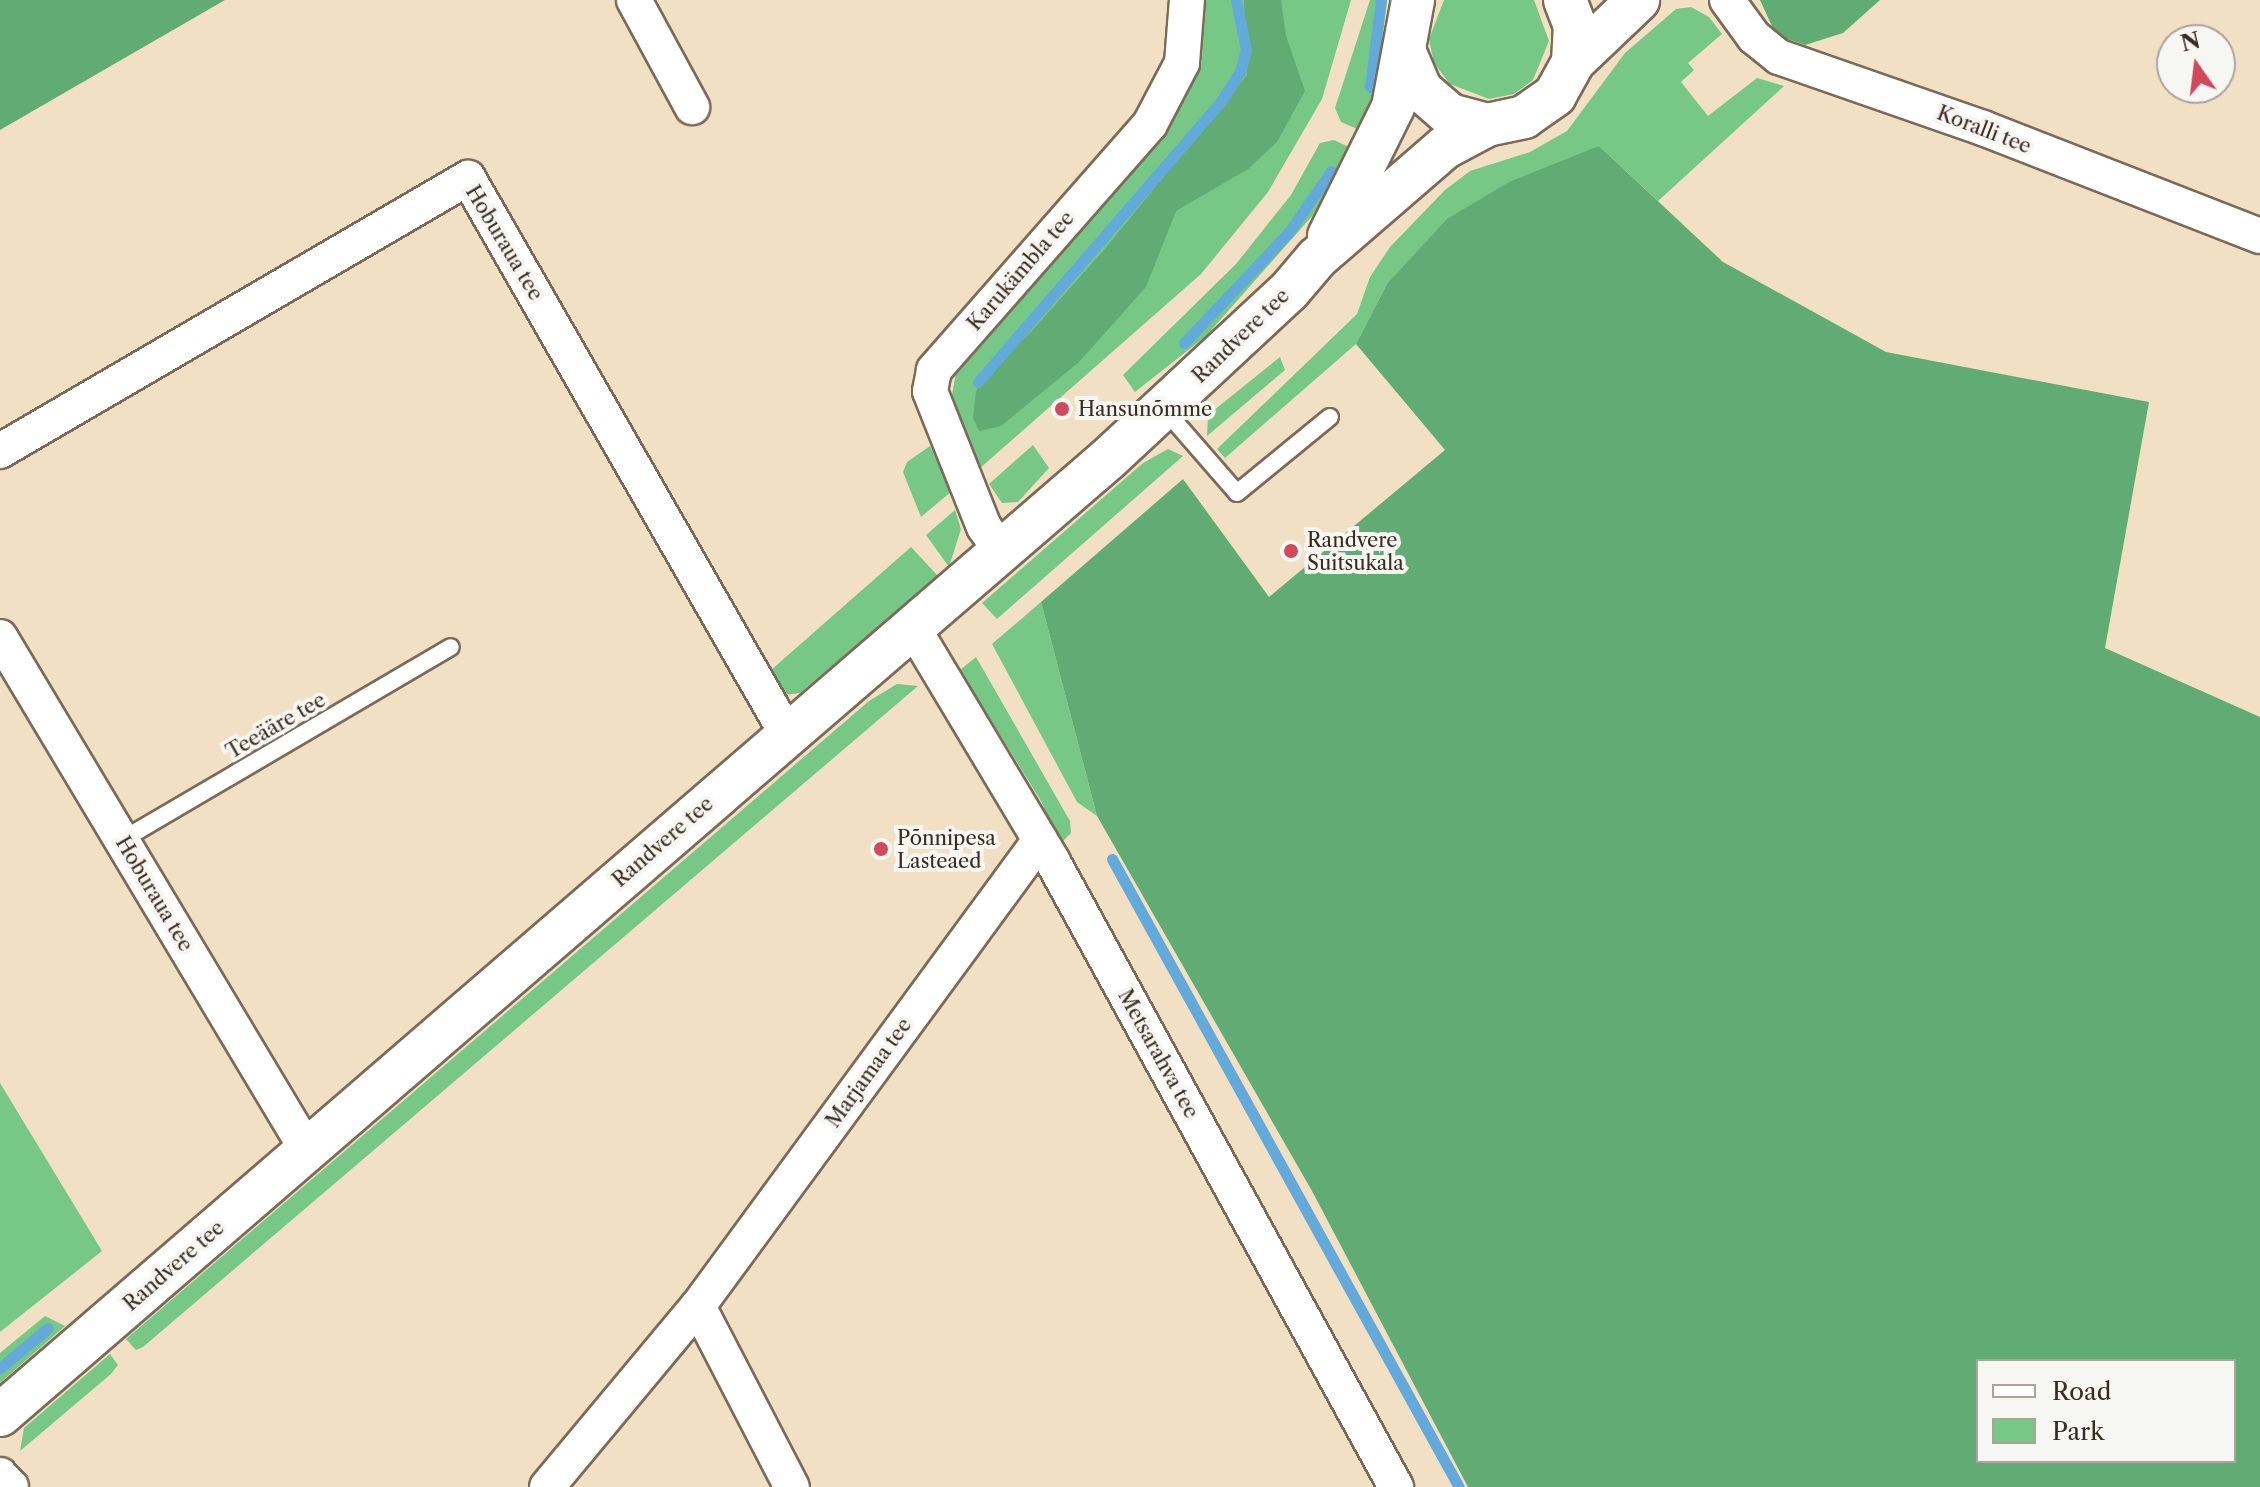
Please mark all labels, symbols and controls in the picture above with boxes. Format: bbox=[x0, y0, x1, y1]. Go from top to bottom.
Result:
north arrow bbox=[2156, 24, 2236, 104]
text: N bbox=[2178, 27, 2203, 58]
street label: Koralli tee bbox=[1934, 101, 2034, 159]
street label: Hoburaua tee bbox=[460, 181, 548, 305]
street label: Karukämbla tee bbox=[963, 206, 1079, 336]
street label: Randvere tee bbox=[1188, 284, 1294, 388]
place label: Hansunõmme bbox=[1078, 397, 1212, 421]
marker: Hansunõmme bbox=[1053, 400, 1071, 418]
place label: Randvere Suitsukala bbox=[1307, 528, 1404, 575]
marker: Randvere Suitsukala bbox=[1282, 542, 1300, 560]
street label: Teeääre tee bbox=[222, 688, 330, 764]
street label: Randvere tee bbox=[608, 792, 718, 892]
place label: Põnnipesa Lasteaed bbox=[897, 826, 996, 873]
street label: Hoburaua tee bbox=[110, 832, 198, 956]
marker: Põnnipesa Lasteaed bbox=[872, 840, 890, 858]
street label: Metsarahva tee bbox=[1113, 985, 1203, 1123]
street label: Marjamaa tee bbox=[821, 1013, 917, 1133]
street label: Randvere tee bbox=[119, 1216, 229, 1316]
legend bbox=[1976, 1359, 2236, 1463]
text: Road bbox=[2052, 1377, 2111, 1406]
text: Park bbox=[2052, 1417, 2104, 1446]

